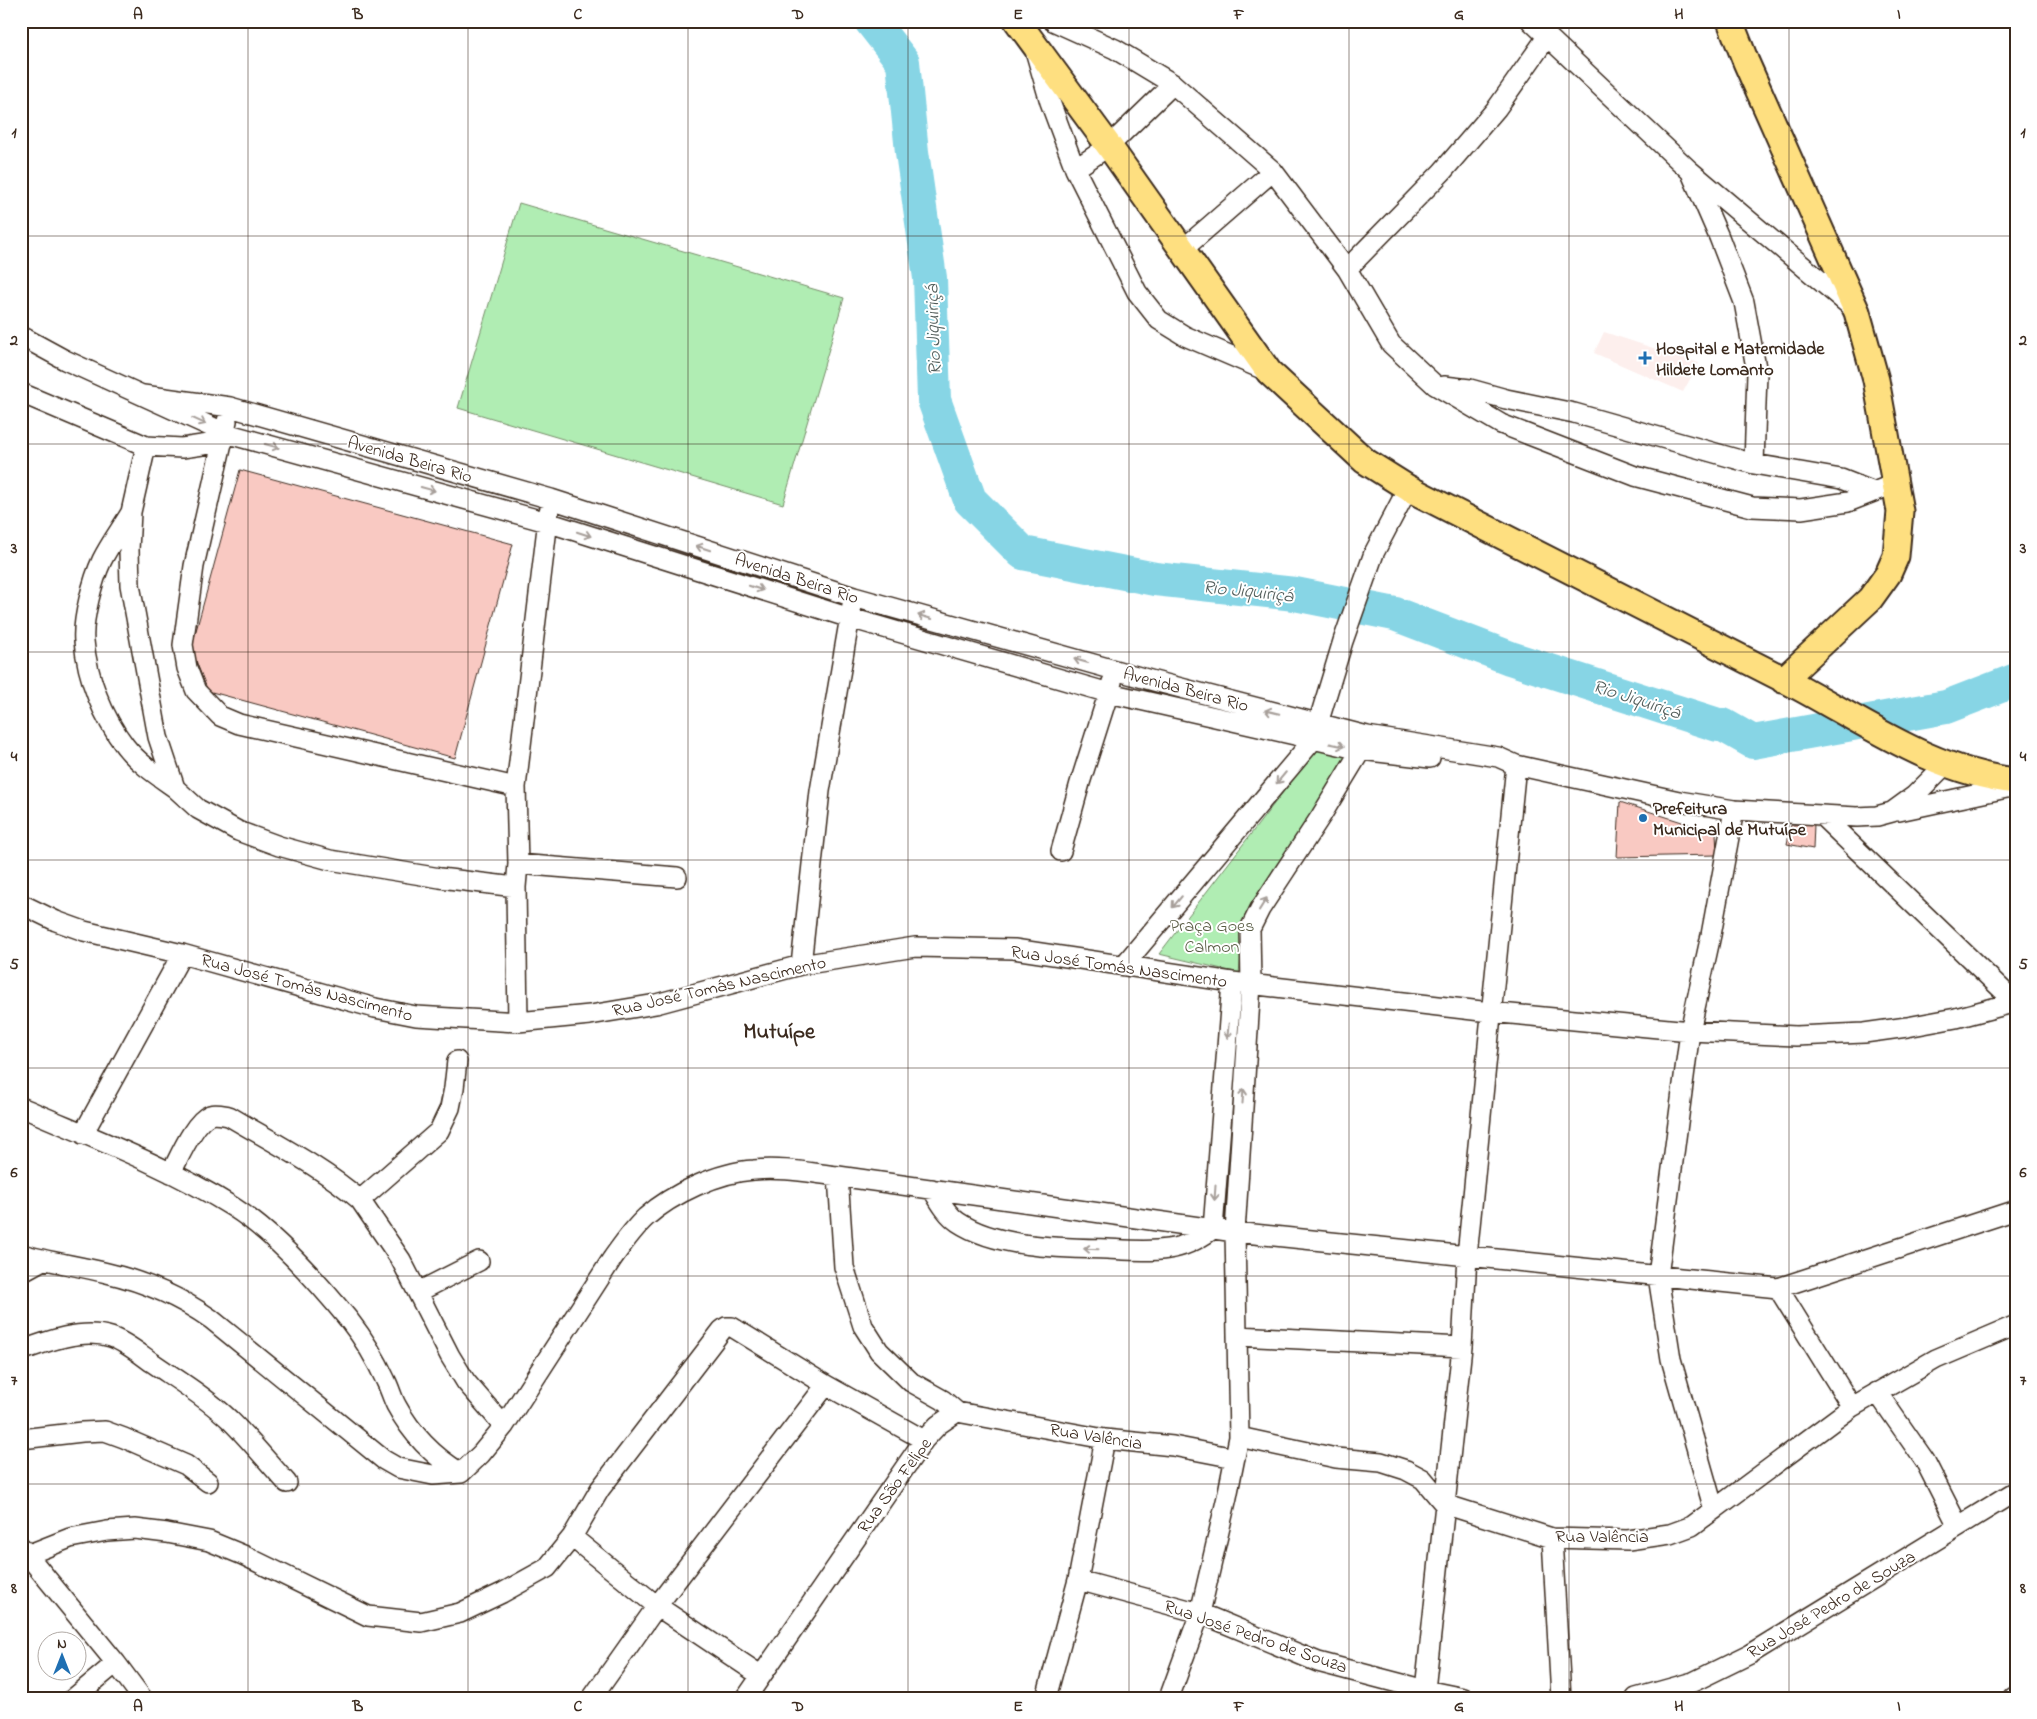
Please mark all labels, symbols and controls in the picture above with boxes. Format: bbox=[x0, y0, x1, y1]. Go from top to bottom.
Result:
text: A bbox=[133, 3, 143, 27]
text: B bbox=[352, 3, 364, 27]
text: C bbox=[574, 3, 583, 27]
text: D bbox=[791, 3, 804, 27]
text: E bbox=[1013, 3, 1023, 27]
text: F bbox=[1233, 3, 1245, 27]
text: G bbox=[1454, 3, 1464, 27]
text: H bbox=[1674, 3, 1684, 27]
text: I bbox=[1897, 3, 1901, 27]
text: 1 bbox=[11, 121, 17, 145]
text: 1 bbox=[2020, 121, 2026, 145]
water label: Rio Jiquiriçá bbox=[919, 283, 950, 376]
text: 2 bbox=[9, 329, 18, 353]
text: 2 bbox=[2018, 329, 2027, 353]
place label: Hospital e Maternidade Hildete Lomanto bbox=[1656, 337, 1825, 384]
marker: Hospital e Maternidade Hildete Lomanto bbox=[1638, 351, 1652, 365]
one-way arrow bbox=[191, 417, 206, 427]
street label: Avenida Beira Rio bbox=[344, 431, 475, 491]
one-way arrow bbox=[263, 442, 279, 451]
one-way arrow bbox=[420, 485, 436, 494]
one-way arrow bbox=[576, 529, 592, 539]
text: 3 bbox=[10, 537, 18, 561]
text: 3 bbox=[2019, 537, 2027, 561]
one-way arrow bbox=[695, 543, 711, 552]
street label: Avenida Beira Rio bbox=[731, 548, 862, 612]
water label: Rio Jiquiriçá bbox=[1201, 574, 1296, 611]
one-way arrow bbox=[748, 584, 763, 593]
one-way arrow bbox=[917, 612, 933, 622]
one-way arrow bbox=[1073, 656, 1089, 665]
street label: Avenida Beira Rio bbox=[1120, 662, 1251, 720]
water label: Rio Jiquiriçá bbox=[1589, 674, 1685, 728]
one-way arrow bbox=[1264, 707, 1280, 716]
one-way arrow bbox=[1329, 741, 1345, 751]
text: 4 bbox=[10, 745, 18, 769]
text: 4 bbox=[2019, 745, 2027, 769]
one-way arrow bbox=[1276, 771, 1287, 784]
place label: Prefeitura Municipal de Mutuípe bbox=[1653, 797, 1807, 844]
marker: Prefeitura Municipal de Mutuípe bbox=[1637, 812, 1649, 824]
one-way arrow bbox=[1171, 896, 1183, 909]
one-way arrow bbox=[1259, 897, 1269, 911]
park label: Praça Goes Calmon bbox=[1170, 914, 1254, 961]
street label: Rua José Tomás Nascimento bbox=[1009, 940, 1229, 996]
street label: Rua José Tomás Nascimento bbox=[198, 948, 415, 1030]
street label: Rua José Tomás Nascimento bbox=[610, 951, 829, 1025]
text: 5 bbox=[9, 953, 19, 977]
text: 5 bbox=[2018, 953, 2028, 977]
district label: Mutuípe bbox=[743, 1017, 816, 1049]
one-way arrow bbox=[1223, 1023, 1232, 1039]
one-way arrow bbox=[1239, 1088, 1248, 1104]
text: 6 bbox=[9, 1161, 18, 1185]
text: 6 bbox=[2018, 1161, 2027, 1185]
one-way arrow bbox=[1211, 1185, 1220, 1201]
one-way arrow bbox=[1083, 1244, 1099, 1253]
text: 7 bbox=[11, 1369, 18, 1393]
text: 7 bbox=[2020, 1369, 2027, 1393]
street label: Rua Valência bbox=[1047, 1418, 1144, 1458]
street label: Rua São Felipe bbox=[852, 1432, 940, 1539]
street label: Rua Valência bbox=[1555, 1525, 1649, 1551]
street label: Rua José Pedro de Souza bbox=[1743, 1545, 1921, 1666]
text: 8 bbox=[10, 1577, 17, 1601]
text: 8 bbox=[2019, 1577, 2026, 1601]
street label: Rua José Pedro de Souza bbox=[1160, 1594, 1351, 1681]
north arrow bbox=[38, 1632, 88, 1682]
text: N bbox=[57, 1634, 67, 1655]
text: A bbox=[133, 1695, 143, 1719]
text: B bbox=[352, 1695, 364, 1719]
text: C bbox=[574, 1695, 583, 1719]
text: D bbox=[791, 1695, 804, 1719]
text: E bbox=[1013, 1695, 1023, 1719]
text: F bbox=[1233, 1695, 1245, 1719]
text: G bbox=[1454, 1695, 1464, 1719]
text: H bbox=[1674, 1695, 1684, 1719]
text: I bbox=[1897, 1695, 1901, 1719]

